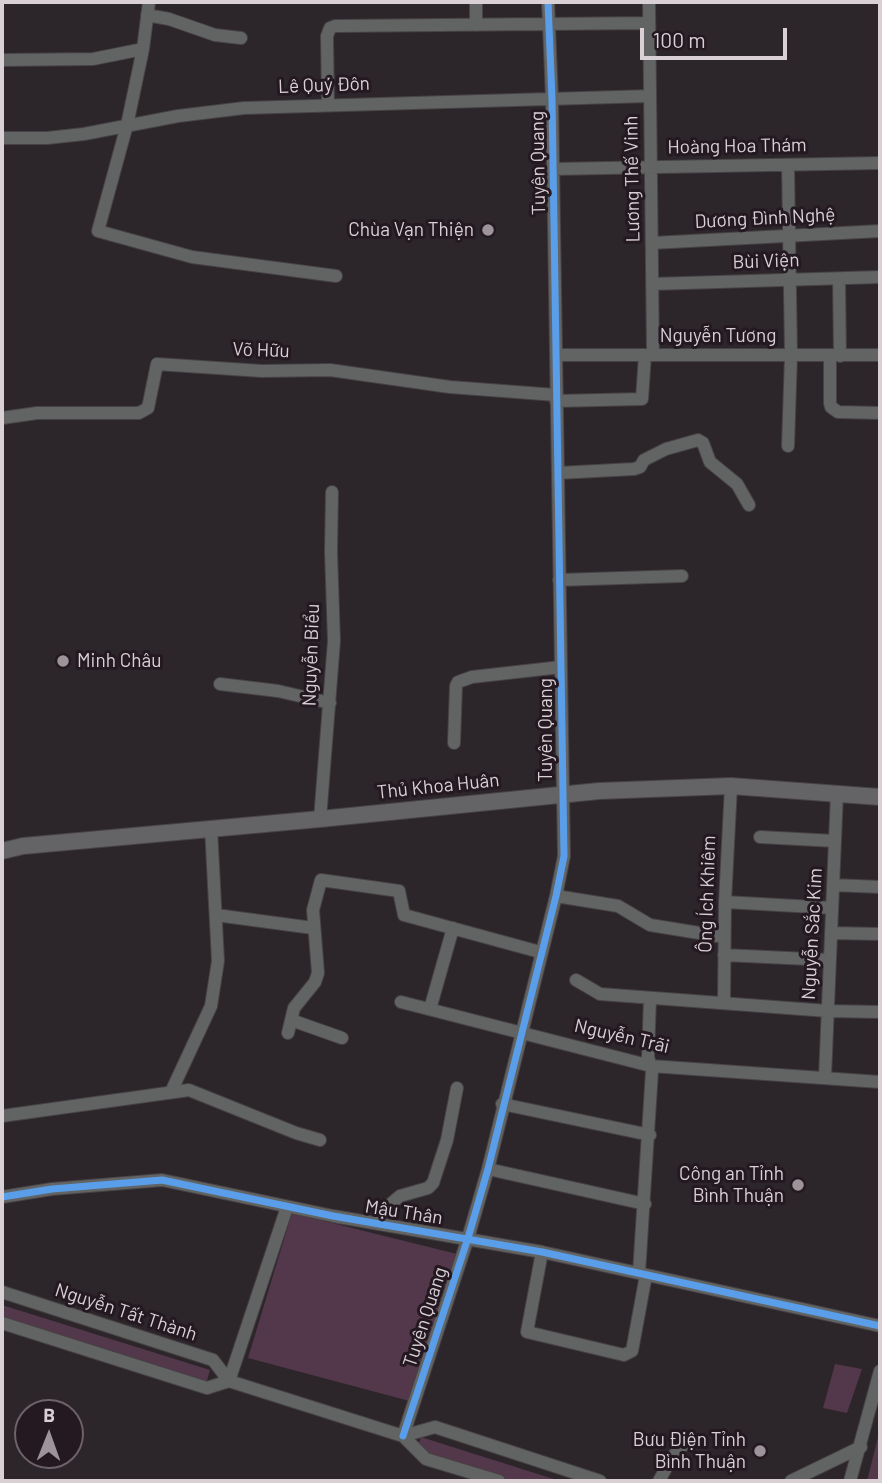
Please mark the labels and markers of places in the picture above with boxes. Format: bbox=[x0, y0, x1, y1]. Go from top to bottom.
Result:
place label: Chùa Vạn Thiện bbox=[348, 219, 474, 241]
marker: Chùa Vạn Thiện bbox=[480, 222, 496, 238]
place label: Minh Châu bbox=[77, 650, 161, 672]
marker: Minh Châu bbox=[55, 653, 71, 669]
place label: Công an Tỉnh Bình Thuận bbox=[679, 1163, 784, 1207]
marker: Công an Tỉnh Bình Thuận bbox=[790, 1177, 806, 1193]
place label: Bưu Điện Tỉnh Bình Thuận bbox=[633, 1429, 746, 1473]
marker: Bưu Điện Tỉnh Bình Thuận bbox=[752, 1443, 768, 1459]

